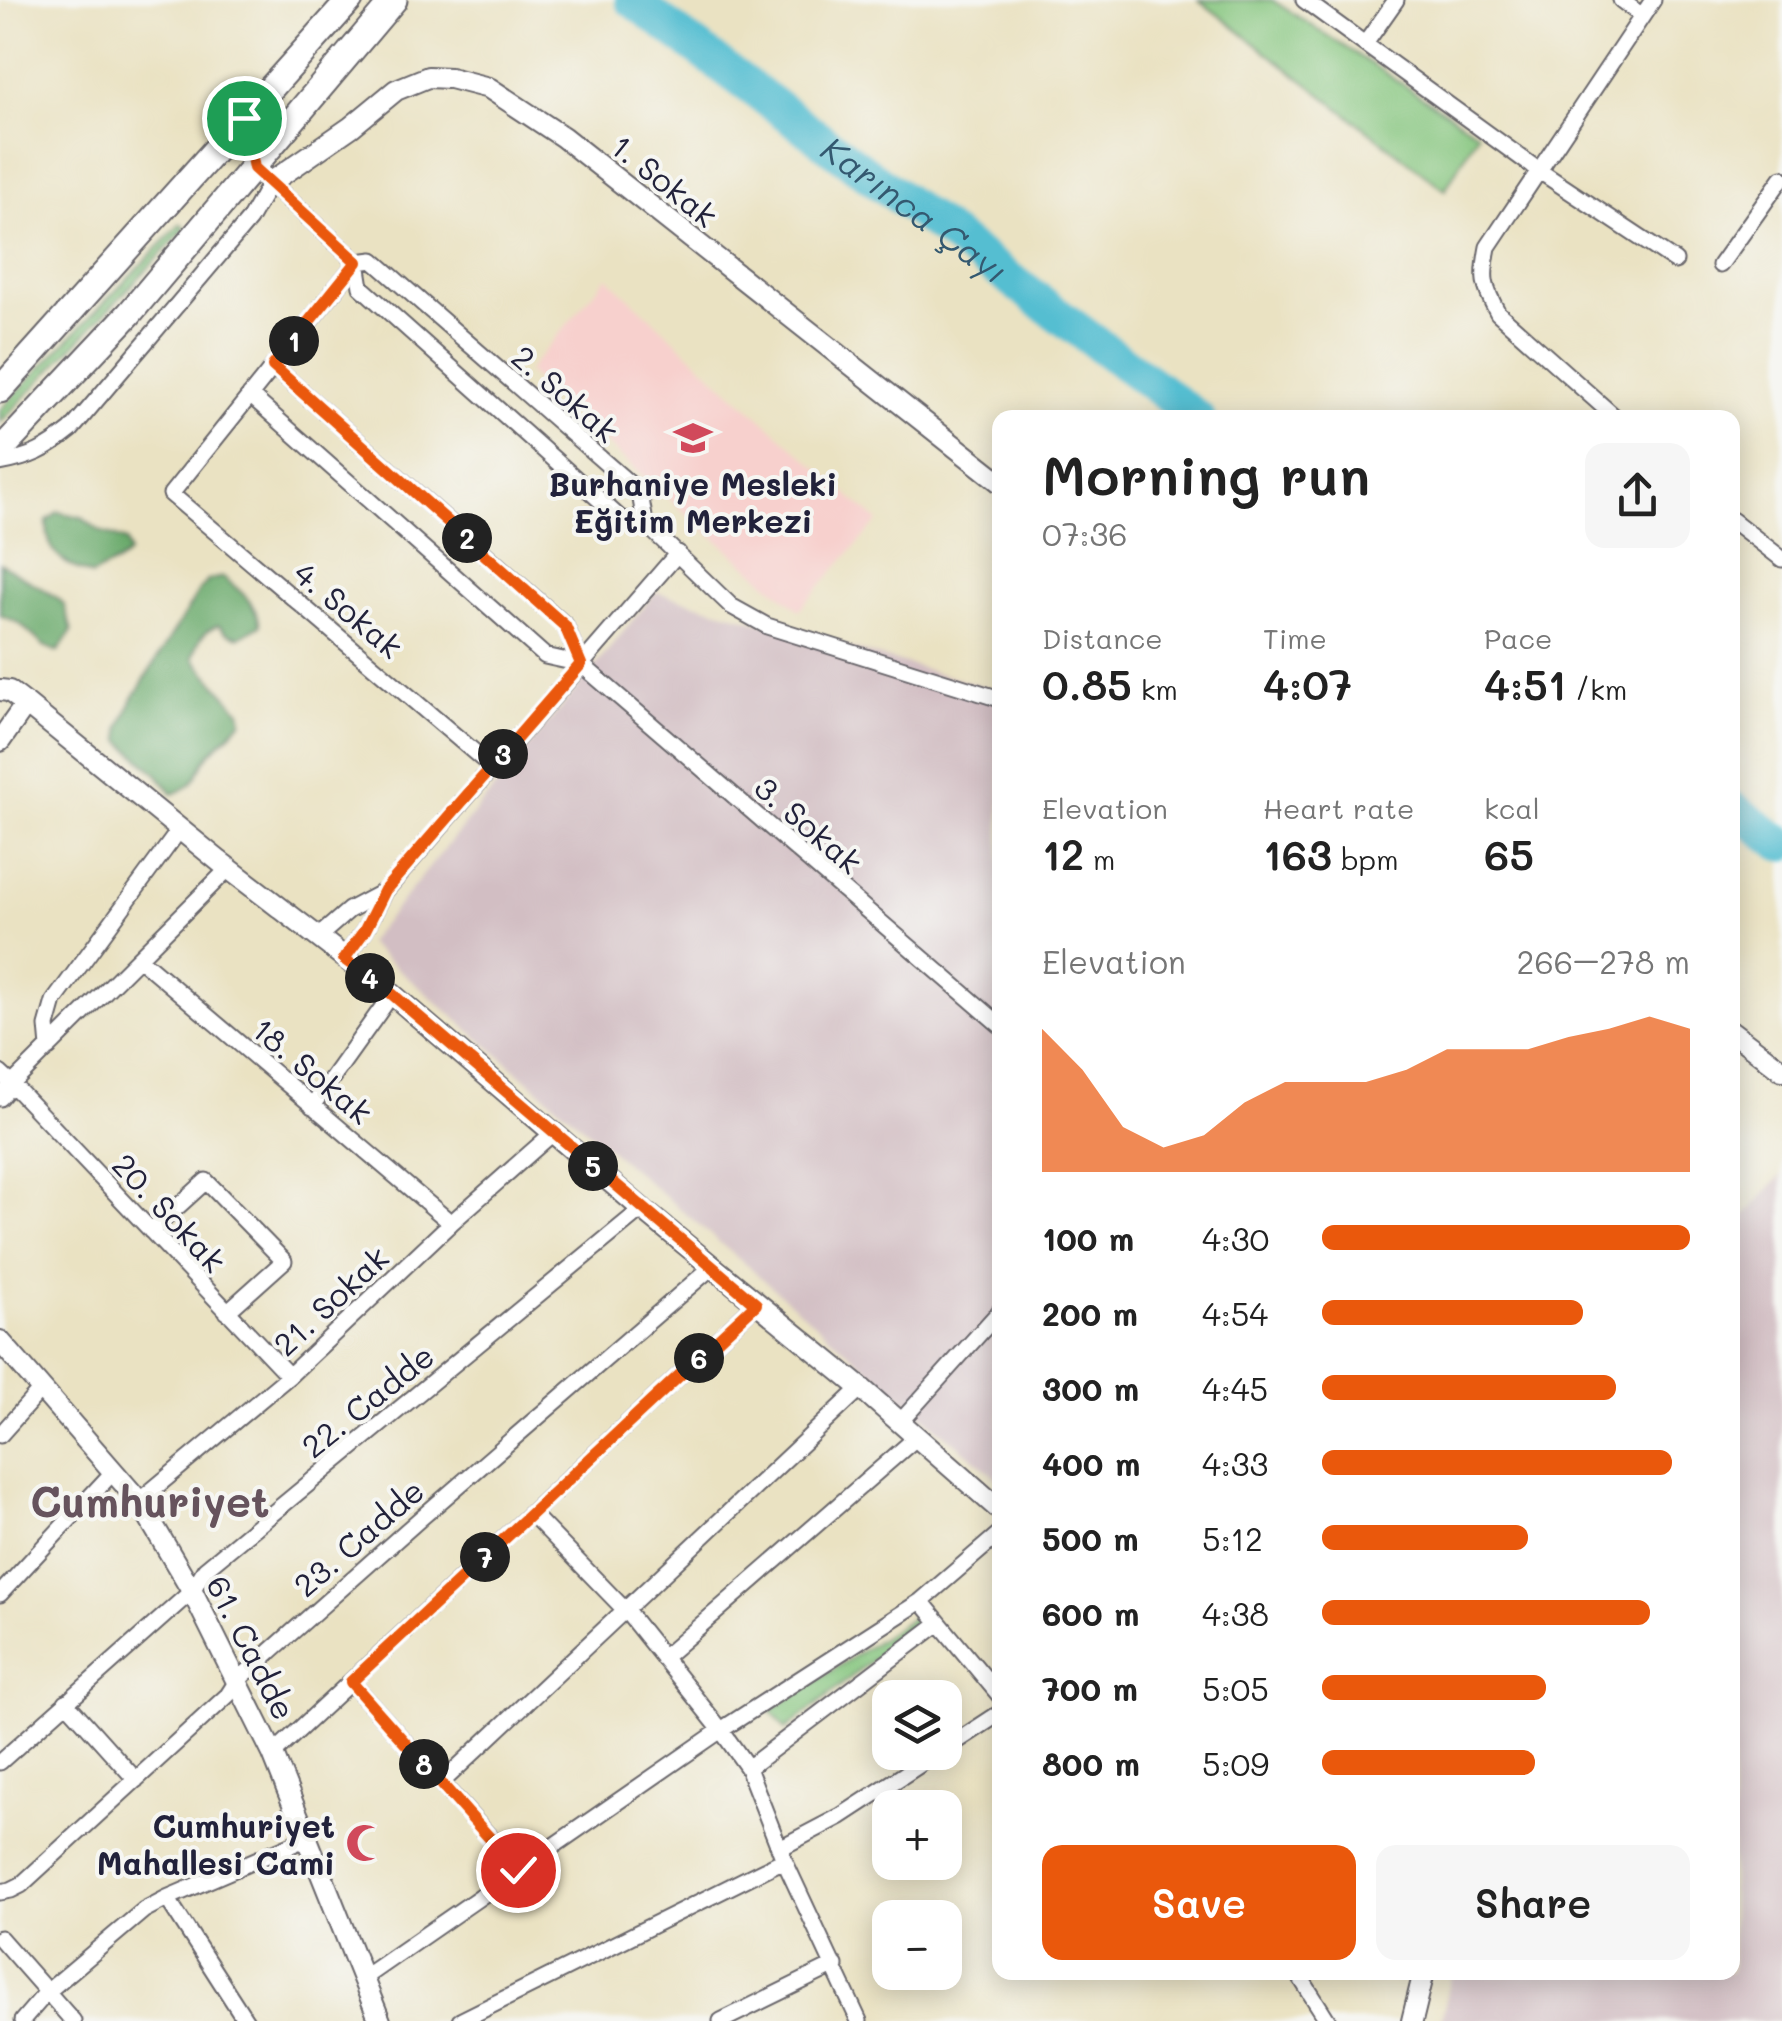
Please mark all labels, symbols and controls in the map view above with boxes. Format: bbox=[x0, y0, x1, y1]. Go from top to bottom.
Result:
pin bbox=[202, 76, 287, 161]
icon: arrive bbox=[217, 91, 272, 146]
street label: 1. Sokak bbox=[603, 124, 727, 236]
water label: Karınca Çayı bbox=[813, 125, 1018, 293]
pin: 1 bbox=[269, 316, 319, 366]
text: 1 bbox=[288, 323, 300, 359]
street label: 2. Sokak bbox=[504, 335, 628, 451]
school or university icon: Burhaniye Mesleki Eğitim Merkezi bbox=[672, 417, 714, 459]
text: Morning run bbox=[1042, 438, 1370, 510]
button: share bbox=[1585, 443, 1690, 548]
place label: Burhaniye Mesleki Eğitim Merkezi bbox=[549, 462, 837, 541]
text: 07:36 bbox=[1042, 512, 1128, 554]
pin: 2 bbox=[442, 513, 492, 563]
text: 2 bbox=[459, 520, 475, 556]
street label: 4. Sokak bbox=[286, 551, 412, 667]
text: Distance bbox=[1042, 620, 1163, 656]
text: Time bbox=[1263, 620, 1327, 656]
text: Pace bbox=[1484, 620, 1552, 656]
text: 0.85 bbox=[1042, 656, 1132, 711]
text: 4:07 bbox=[1263, 656, 1352, 711]
text: 4:51 bbox=[1484, 656, 1566, 711]
text: km bbox=[1132, 671, 1178, 707]
text: /km bbox=[1566, 671, 1627, 707]
pin: 3 bbox=[478, 729, 528, 779]
text: 3 bbox=[495, 736, 511, 772]
street label: 3. Sokak bbox=[746, 766, 872, 882]
text: Elevation bbox=[1042, 790, 1168, 826]
text: Heart rate bbox=[1263, 790, 1414, 826]
text: kcal bbox=[1484, 790, 1540, 826]
text: 12 bbox=[1042, 826, 1084, 881]
text: 163 bbox=[1263, 826, 1332, 881]
text: 65 bbox=[1484, 826, 1534, 881]
text: m bbox=[1084, 841, 1115, 877]
text: bpm bbox=[1332, 841, 1398, 877]
text: Elevation bbox=[1042, 940, 1186, 982]
text: 266–278 m bbox=[1517, 940, 1690, 982]
pin: 4 bbox=[345, 953, 395, 1003]
text: 4 bbox=[361, 960, 379, 996]
street label: 18. Sokak bbox=[244, 1008, 382, 1132]
pin: 5 bbox=[568, 1141, 618, 1191]
street label: 20. Sokak bbox=[104, 1143, 236, 1281]
text: 5 bbox=[585, 1148, 601, 1184]
text: 100 m bbox=[1042, 1217, 1134, 1259]
text: 4:30 bbox=[1202, 1217, 1269, 1259]
street label: 21. Sokak bbox=[263, 1236, 397, 1364]
text: 200 m bbox=[1042, 1292, 1138, 1334]
text: 4:54 bbox=[1202, 1292, 1268, 1334]
pin: 6 bbox=[674, 1333, 724, 1383]
street label: 22. Cadde bbox=[292, 1334, 442, 1466]
text: 6 bbox=[691, 1340, 707, 1376]
text: 300 m bbox=[1042, 1367, 1139, 1409]
text: 4:45 bbox=[1202, 1367, 1268, 1409]
text: 400 m bbox=[1042, 1442, 1140, 1484]
text: 4:33 bbox=[1202, 1442, 1268, 1484]
street label: 23. Cadde bbox=[284, 1469, 432, 1605]
district label: Cumhuriyet bbox=[30, 1473, 270, 1528]
text: 500 m bbox=[1042, 1517, 1139, 1559]
text: 5:12 bbox=[1202, 1517, 1263, 1559]
pin: 7 bbox=[460, 1532, 510, 1582]
text: 7 bbox=[477, 1539, 493, 1575]
street label: 61. Cadde bbox=[198, 1568, 306, 1726]
text: 600 m bbox=[1042, 1592, 1139, 1634]
text: 4:38 bbox=[1202, 1592, 1269, 1634]
text: 700 m bbox=[1042, 1667, 1138, 1709]
text: 5:05 bbox=[1202, 1667, 1269, 1709]
map controls bbox=[872, 1680, 962, 1990]
button: layers bbox=[872, 1680, 962, 1770]
pin: 8 bbox=[399, 1739, 449, 1789]
text: 800 m bbox=[1042, 1742, 1140, 1784]
text: 5:09 bbox=[1202, 1742, 1269, 1784]
text: 8 bbox=[415, 1746, 433, 1782]
button: + bbox=[872, 1790, 962, 1880]
place label: Cumhuriyet Mahallesi Cami bbox=[97, 1804, 335, 1883]
mosque icon: Cumhuriyet Mahallesi Cami bbox=[344, 1822, 386, 1864]
pin bbox=[476, 1828, 561, 1913]
icon: check bbox=[491, 1843, 546, 1898]
button: Save bbox=[1042, 1845, 1356, 1960]
button: Share bbox=[1376, 1845, 1690, 1960]
button: − bbox=[872, 1900, 962, 1990]

